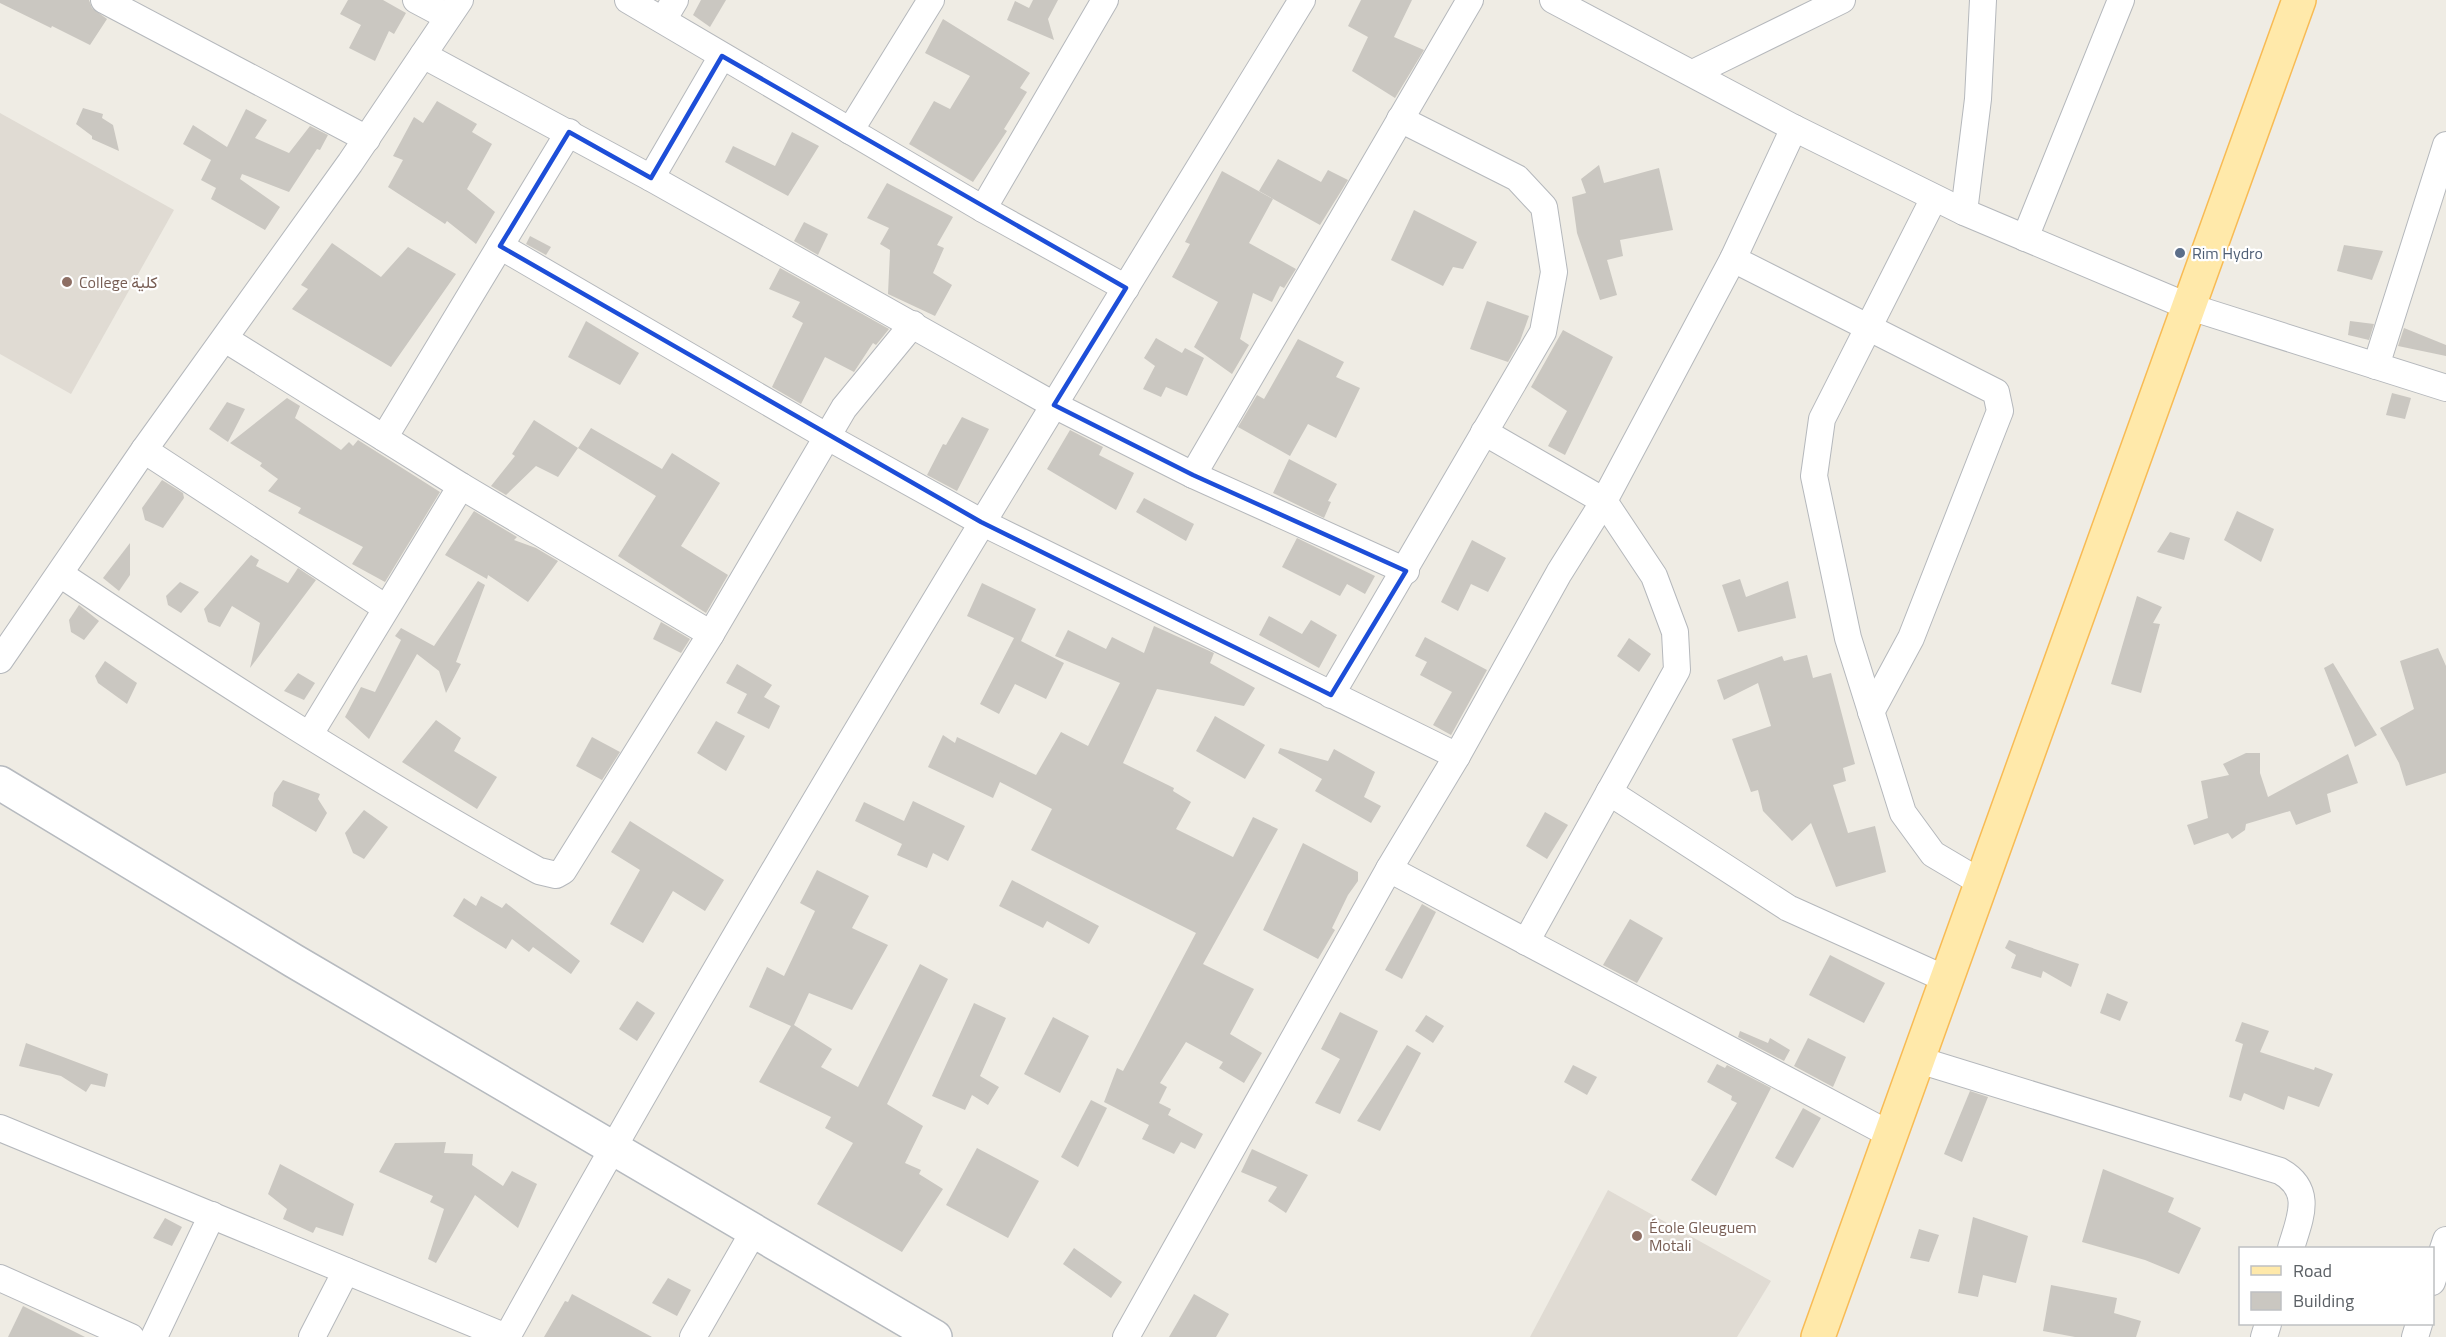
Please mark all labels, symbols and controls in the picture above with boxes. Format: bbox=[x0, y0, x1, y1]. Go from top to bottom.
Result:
place label: Rim Hydro bbox=[2192, 241, 2263, 265]
marker: Rim Hydro bbox=[2173, 246, 2187, 260]
place label: College كلية bbox=[79, 270, 158, 294]
marker: College كلية bbox=[60, 275, 74, 289]
place label: École Gleuguem Motali bbox=[1649, 1215, 1757, 1257]
marker: École Gleuguem Motali bbox=[1630, 1229, 1644, 1243]
legend bbox=[2239, 1247, 2434, 1325]
text: Road bbox=[2293, 1257, 2332, 1284]
text: Building bbox=[2293, 1287, 2354, 1314]

